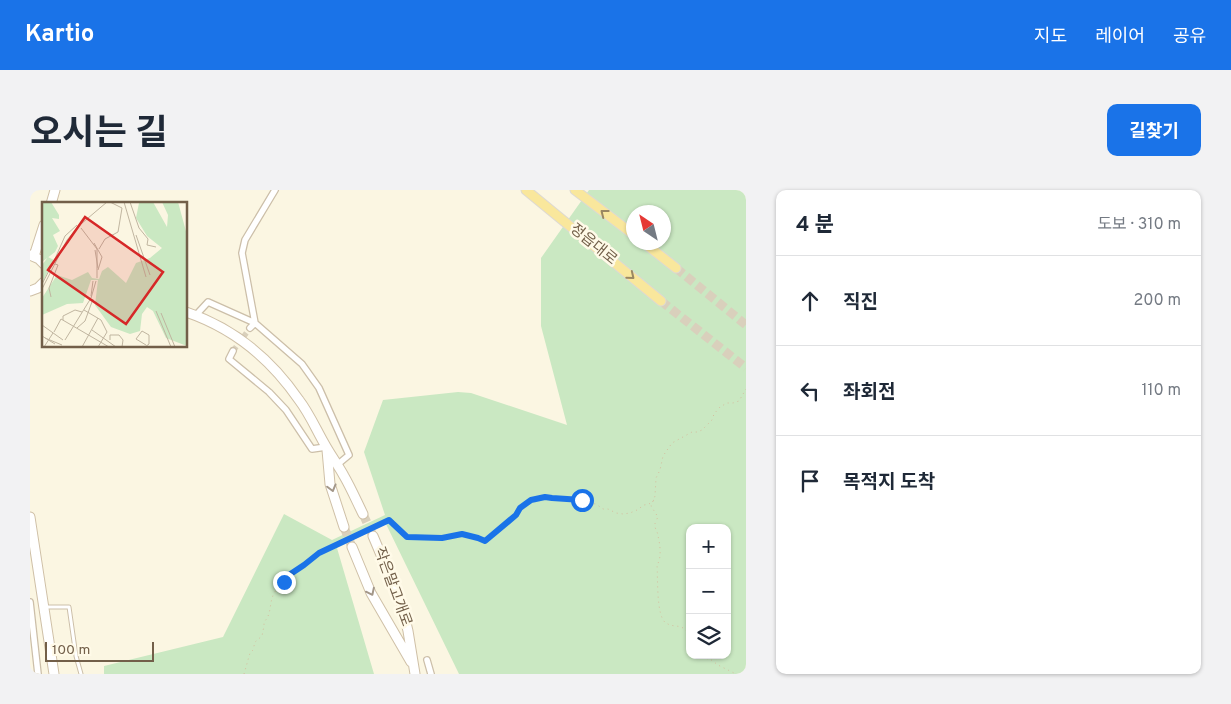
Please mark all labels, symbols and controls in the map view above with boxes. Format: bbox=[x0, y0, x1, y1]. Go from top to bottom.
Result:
text: Kartio bbox=[25, 20, 94, 50]
text: 지도 bbox=[1034, 26, 1067, 49]
text: 레이어 bbox=[1095, 26, 1145, 49]
text: 공유 bbox=[1173, 26, 1206, 49]
button: 길찾기 bbox=[1107, 104, 1201, 156]
text: 오시는 길 bbox=[30, 113, 168, 157]
inset map bbox=[42, 202, 188, 348]
north arrow bbox=[626, 205, 671, 250]
one-way arrow bbox=[601, 210, 610, 218]
text: 4 분 bbox=[796, 212, 834, 239]
text: 도보 · 310 m bbox=[1097, 215, 1181, 235]
street label: 정읍대로 bbox=[566, 220, 620, 270]
one-way arrow bbox=[625, 271, 634, 279]
icon: ahead bbox=[796, 287, 824, 315]
text: 직진 bbox=[843, 291, 878, 315]
text: 200 m bbox=[1133, 291, 1181, 311]
icon: left bbox=[796, 377, 824, 405]
text: 좌회전 bbox=[843, 381, 895, 405]
text: 110 m bbox=[1141, 381, 1181, 401]
icon: arrive bbox=[796, 467, 824, 495]
text: 목적지 도착 bbox=[843, 471, 935, 495]
one-way arrow bbox=[326, 483, 336, 491]
route start bbox=[571, 489, 594, 512]
map controls bbox=[686, 524, 731, 659]
button: + bbox=[686, 524, 731, 569]
street label: 작은말고개로 bbox=[369, 545, 415, 629]
button: − bbox=[686, 569, 731, 614]
route end bbox=[273, 571, 296, 594]
one-way arrow bbox=[365, 587, 375, 596]
button: layers bbox=[686, 614, 731, 659]
scale bar bbox=[45, 639, 154, 662]
text: 100 m bbox=[52, 642, 90, 659]

